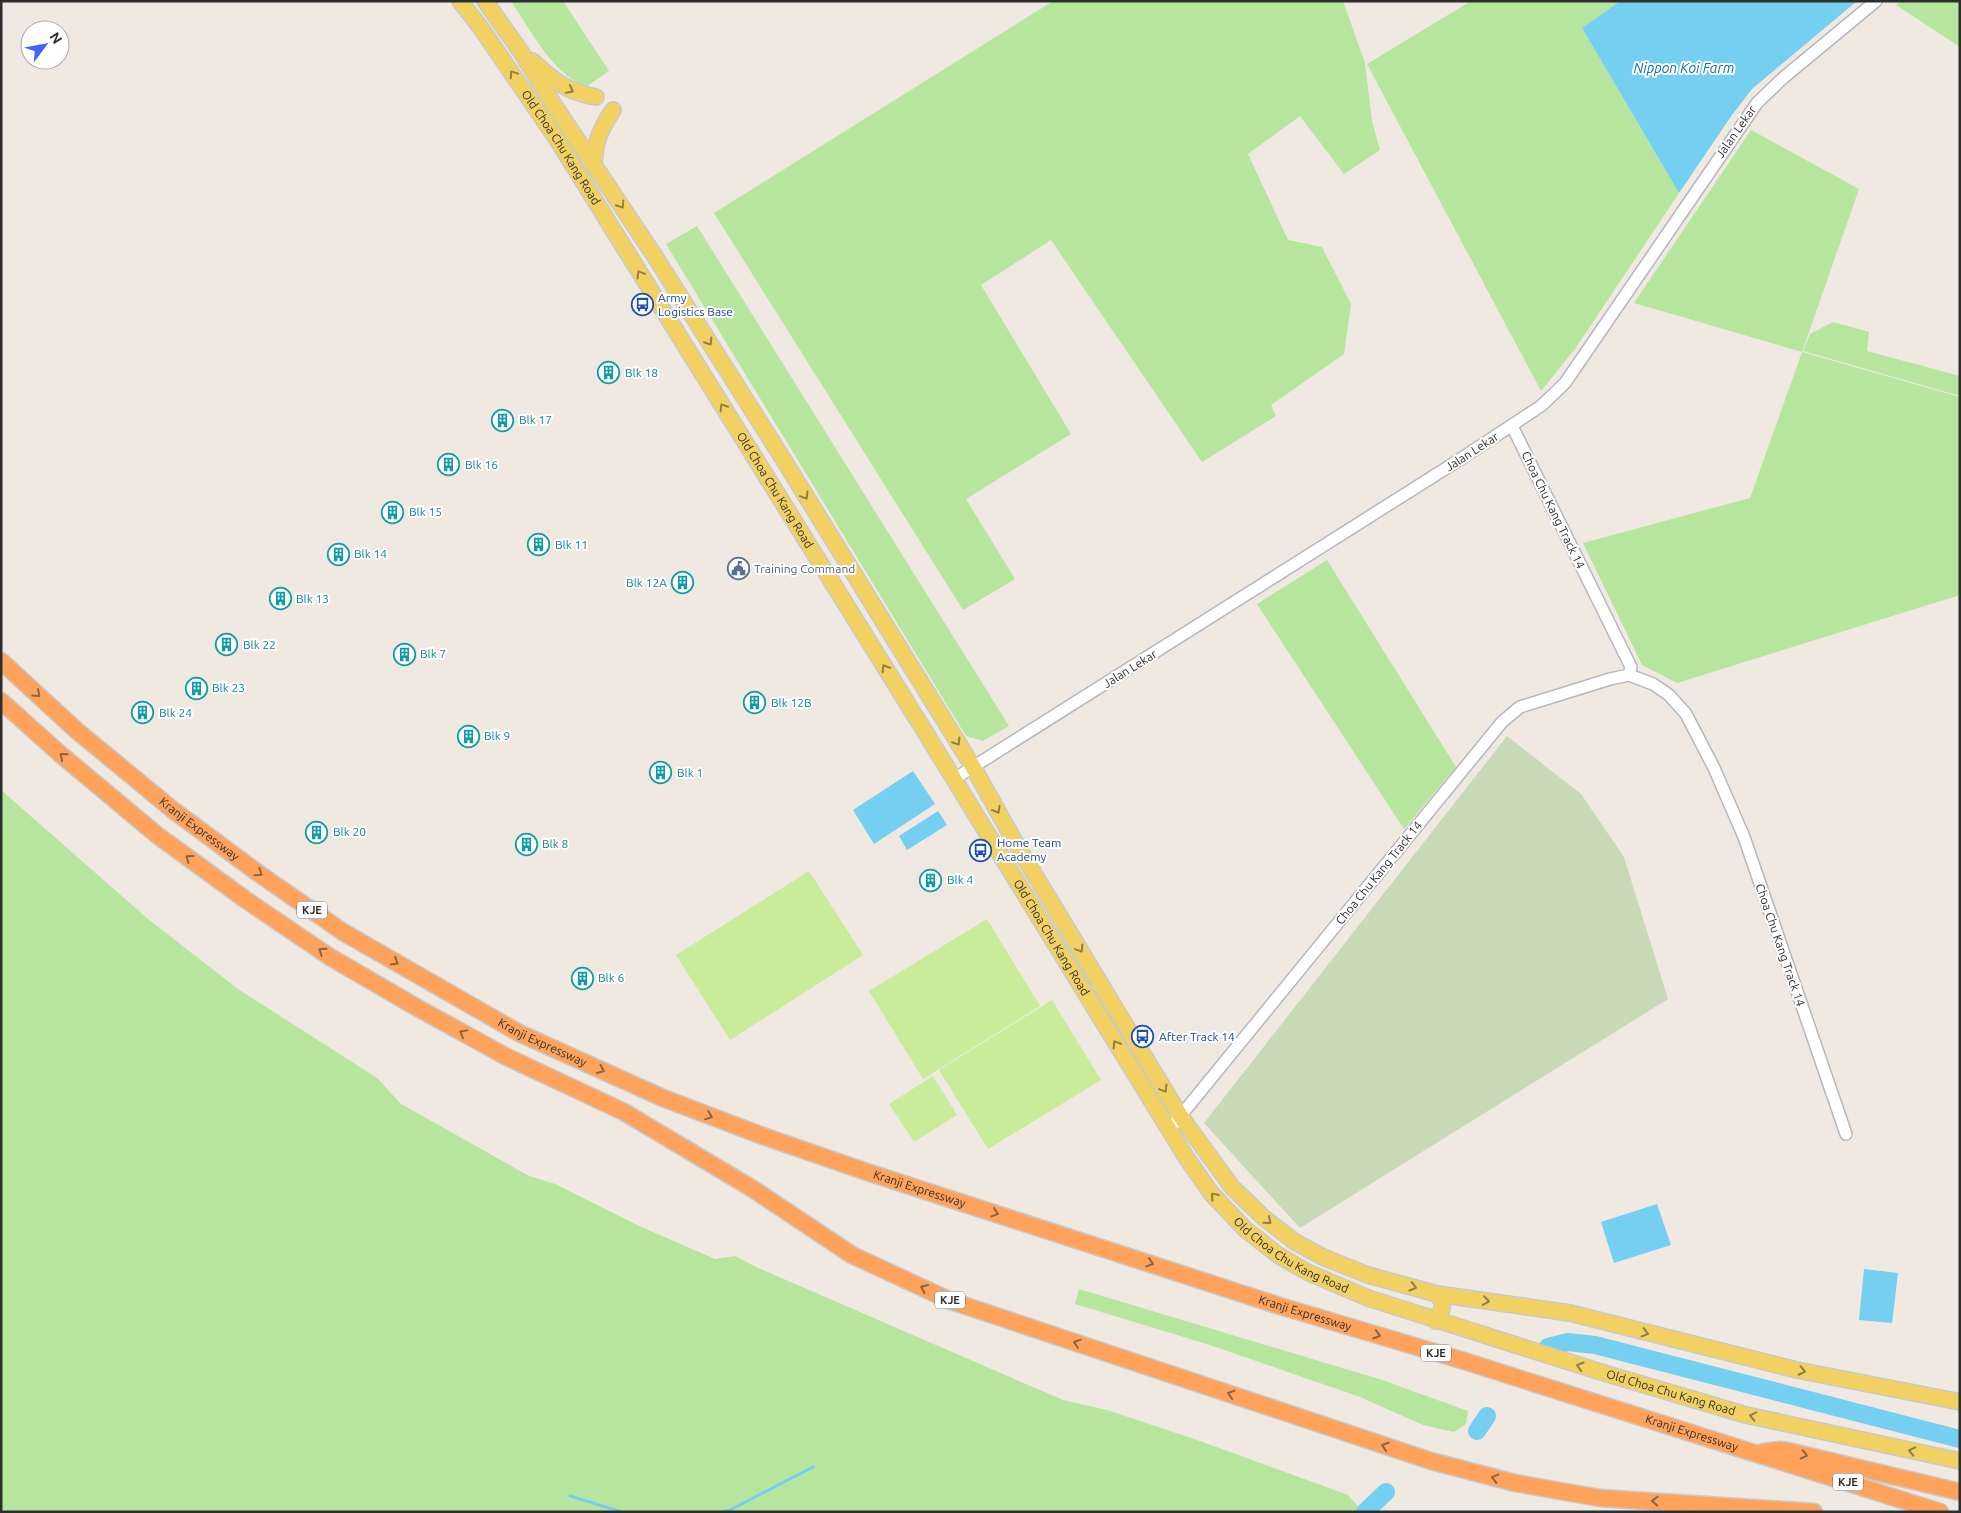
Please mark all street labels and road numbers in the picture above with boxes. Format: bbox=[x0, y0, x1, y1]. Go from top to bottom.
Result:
street label: Old Choa Chu Kang Road bbox=[519, 88, 603, 207]
street label: Jalan Lekar bbox=[1713, 103, 1759, 160]
street label: Jalan Lekar bbox=[1443, 429, 1501, 474]
street label: Old Choa Chu Kang Road bbox=[734, 430, 816, 550]
street label: Choa Chu Kang Track 14 bbox=[1519, 449, 1588, 571]
street label: Jalan Lekar bbox=[1101, 647, 1159, 690]
street label: Kranji Expressway bbox=[157, 795, 242, 863]
street label: Choa Chu Kang Track 14 bbox=[1333, 818, 1424, 927]
street label: Old Choa Chu Kang Road bbox=[1011, 877, 1092, 998]
street label: Choa Chu Kang Track 14 bbox=[1753, 882, 1808, 1008]
road number: KJE bbox=[297, 902, 327, 918]
street label: Kranji Expressway bbox=[496, 1015, 589, 1069]
street label: Kranji Expressway bbox=[872, 1167, 968, 1210]
street label: Old Choa Chu Kang Road bbox=[1231, 1214, 1351, 1295]
road number: KJE bbox=[935, 1292, 965, 1308]
street label: Kranji Expressway bbox=[1257, 1292, 1353, 1333]
road number: KJE bbox=[1421, 1345, 1451, 1362]
street label: Old Choa Chu Kang Road bbox=[1605, 1367, 1737, 1418]
street label: Kranji Expressway bbox=[1644, 1412, 1740, 1454]
road number: KJE bbox=[1833, 1474, 1863, 1490]

